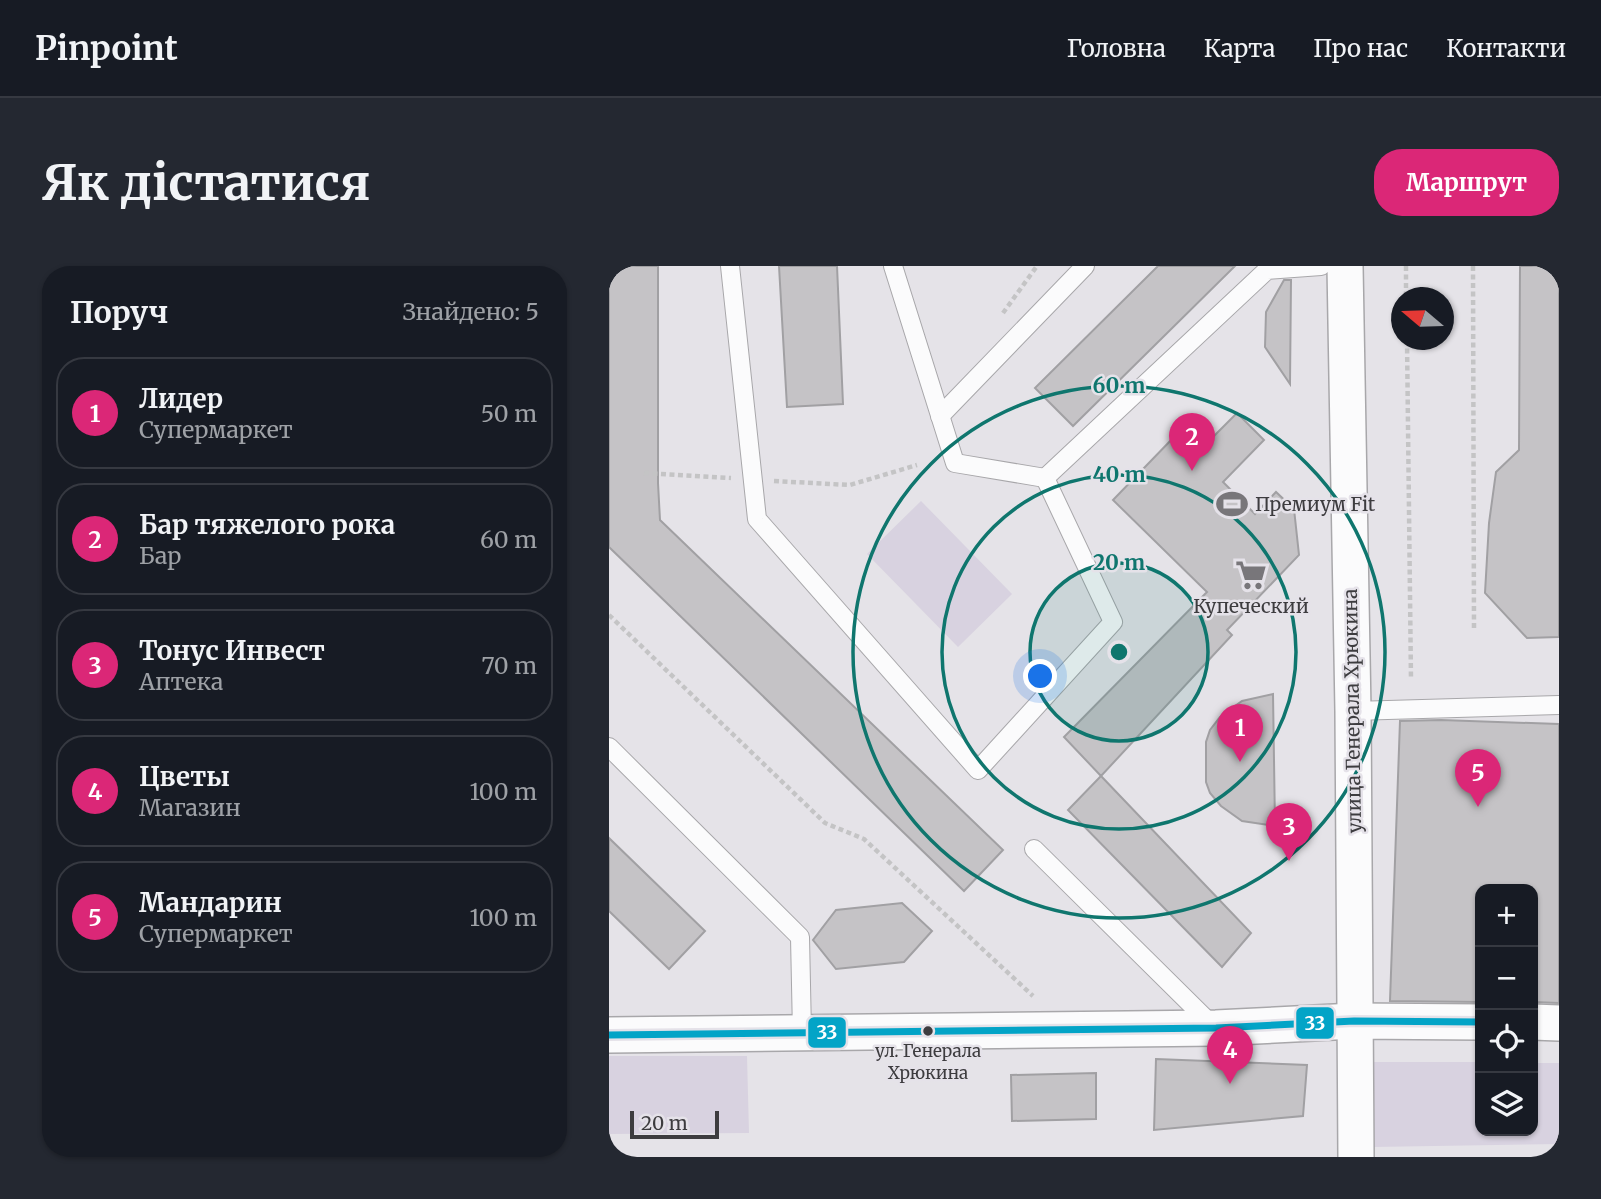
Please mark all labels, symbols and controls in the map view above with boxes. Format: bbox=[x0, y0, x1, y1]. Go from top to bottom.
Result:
text: Pinpoint bbox=[35, 28, 178, 69]
text: Головна bbox=[1067, 33, 1166, 64]
text: Карта bbox=[1204, 33, 1275, 64]
text: Про нас bbox=[1313, 33, 1408, 64]
text: Контакти bbox=[1446, 33, 1566, 64]
button: Маршрут bbox=[1374, 149, 1559, 216]
text: Як дістатися bbox=[42, 152, 370, 213]
north arrow bbox=[1391, 287, 1454, 350]
text: Поруч bbox=[70, 293, 168, 331]
text: Знайдено: 5 bbox=[402, 297, 539, 326]
text: 60 m bbox=[1093, 372, 1145, 399]
text: Лидер bbox=[139, 382, 223, 415]
text: 1 bbox=[90, 399, 100, 428]
text: 50 m bbox=[481, 399, 537, 428]
pin: 2 bbox=[1169, 413, 1215, 471]
text: Супермаркет bbox=[139, 415, 293, 444]
text: 40 m bbox=[1092, 461, 1146, 488]
sports icon: Премиум Fit bbox=[1215, 487, 1249, 521]
place label: Премиум Fit bbox=[1255, 492, 1376, 516]
text: Бар тяжелого рока bbox=[139, 508, 395, 541]
text: 2 bbox=[88, 525, 102, 554]
text: 60 m bbox=[480, 525, 537, 554]
text: Бар bbox=[139, 541, 181, 570]
text: 20 m bbox=[1093, 549, 1145, 576]
supermarket icon: Купеческий bbox=[1234, 558, 1268, 592]
street label: улица Генерала Хрюкина bbox=[1338, 588, 1366, 834]
place label: Купеческий bbox=[1193, 594, 1309, 618]
text: Тонус Инвест bbox=[139, 634, 325, 667]
centre of rings bbox=[1107, 640, 1131, 664]
text: 3 bbox=[88, 651, 102, 680]
text: 70 m bbox=[481, 651, 537, 680]
your location bbox=[1023, 659, 1057, 693]
text: Аптека bbox=[139, 667, 223, 696]
pin: 1 bbox=[1217, 704, 1263, 762]
pin: 5 bbox=[1455, 749, 1501, 807]
text: Цветы bbox=[139, 760, 230, 793]
text: 4 bbox=[88, 777, 102, 806]
text: 100 m bbox=[469, 777, 537, 806]
text: Магазин bbox=[139, 793, 241, 822]
pin: 3 bbox=[1266, 803, 1312, 861]
map controls bbox=[1475, 884, 1538, 1136]
button: + bbox=[1475, 884, 1538, 947]
text: Мандарин bbox=[139, 886, 282, 919]
text: 5 bbox=[88, 903, 102, 932]
text: 100 m bbox=[469, 903, 537, 932]
text: Супермаркет bbox=[139, 919, 293, 948]
button: − bbox=[1475, 947, 1538, 1010]
line badge: 33 bbox=[1295, 1006, 1335, 1040]
button: locate bbox=[1475, 1010, 1538, 1073]
text: 33 bbox=[1305, 1011, 1325, 1035]
line badge: 33 bbox=[807, 1016, 847, 1049]
text: 33 bbox=[817, 1020, 837, 1044]
marker: ул. Генерала Хрюкина bbox=[921, 1024, 935, 1038]
pin: 4 bbox=[1207, 1026, 1253, 1084]
place label: ул. Генерала Хрюкина bbox=[875, 1040, 981, 1084]
button: layers bbox=[1475, 1073, 1538, 1136]
scale bar bbox=[630, 1108, 719, 1140]
text: 20 m bbox=[641, 1111, 688, 1135]

